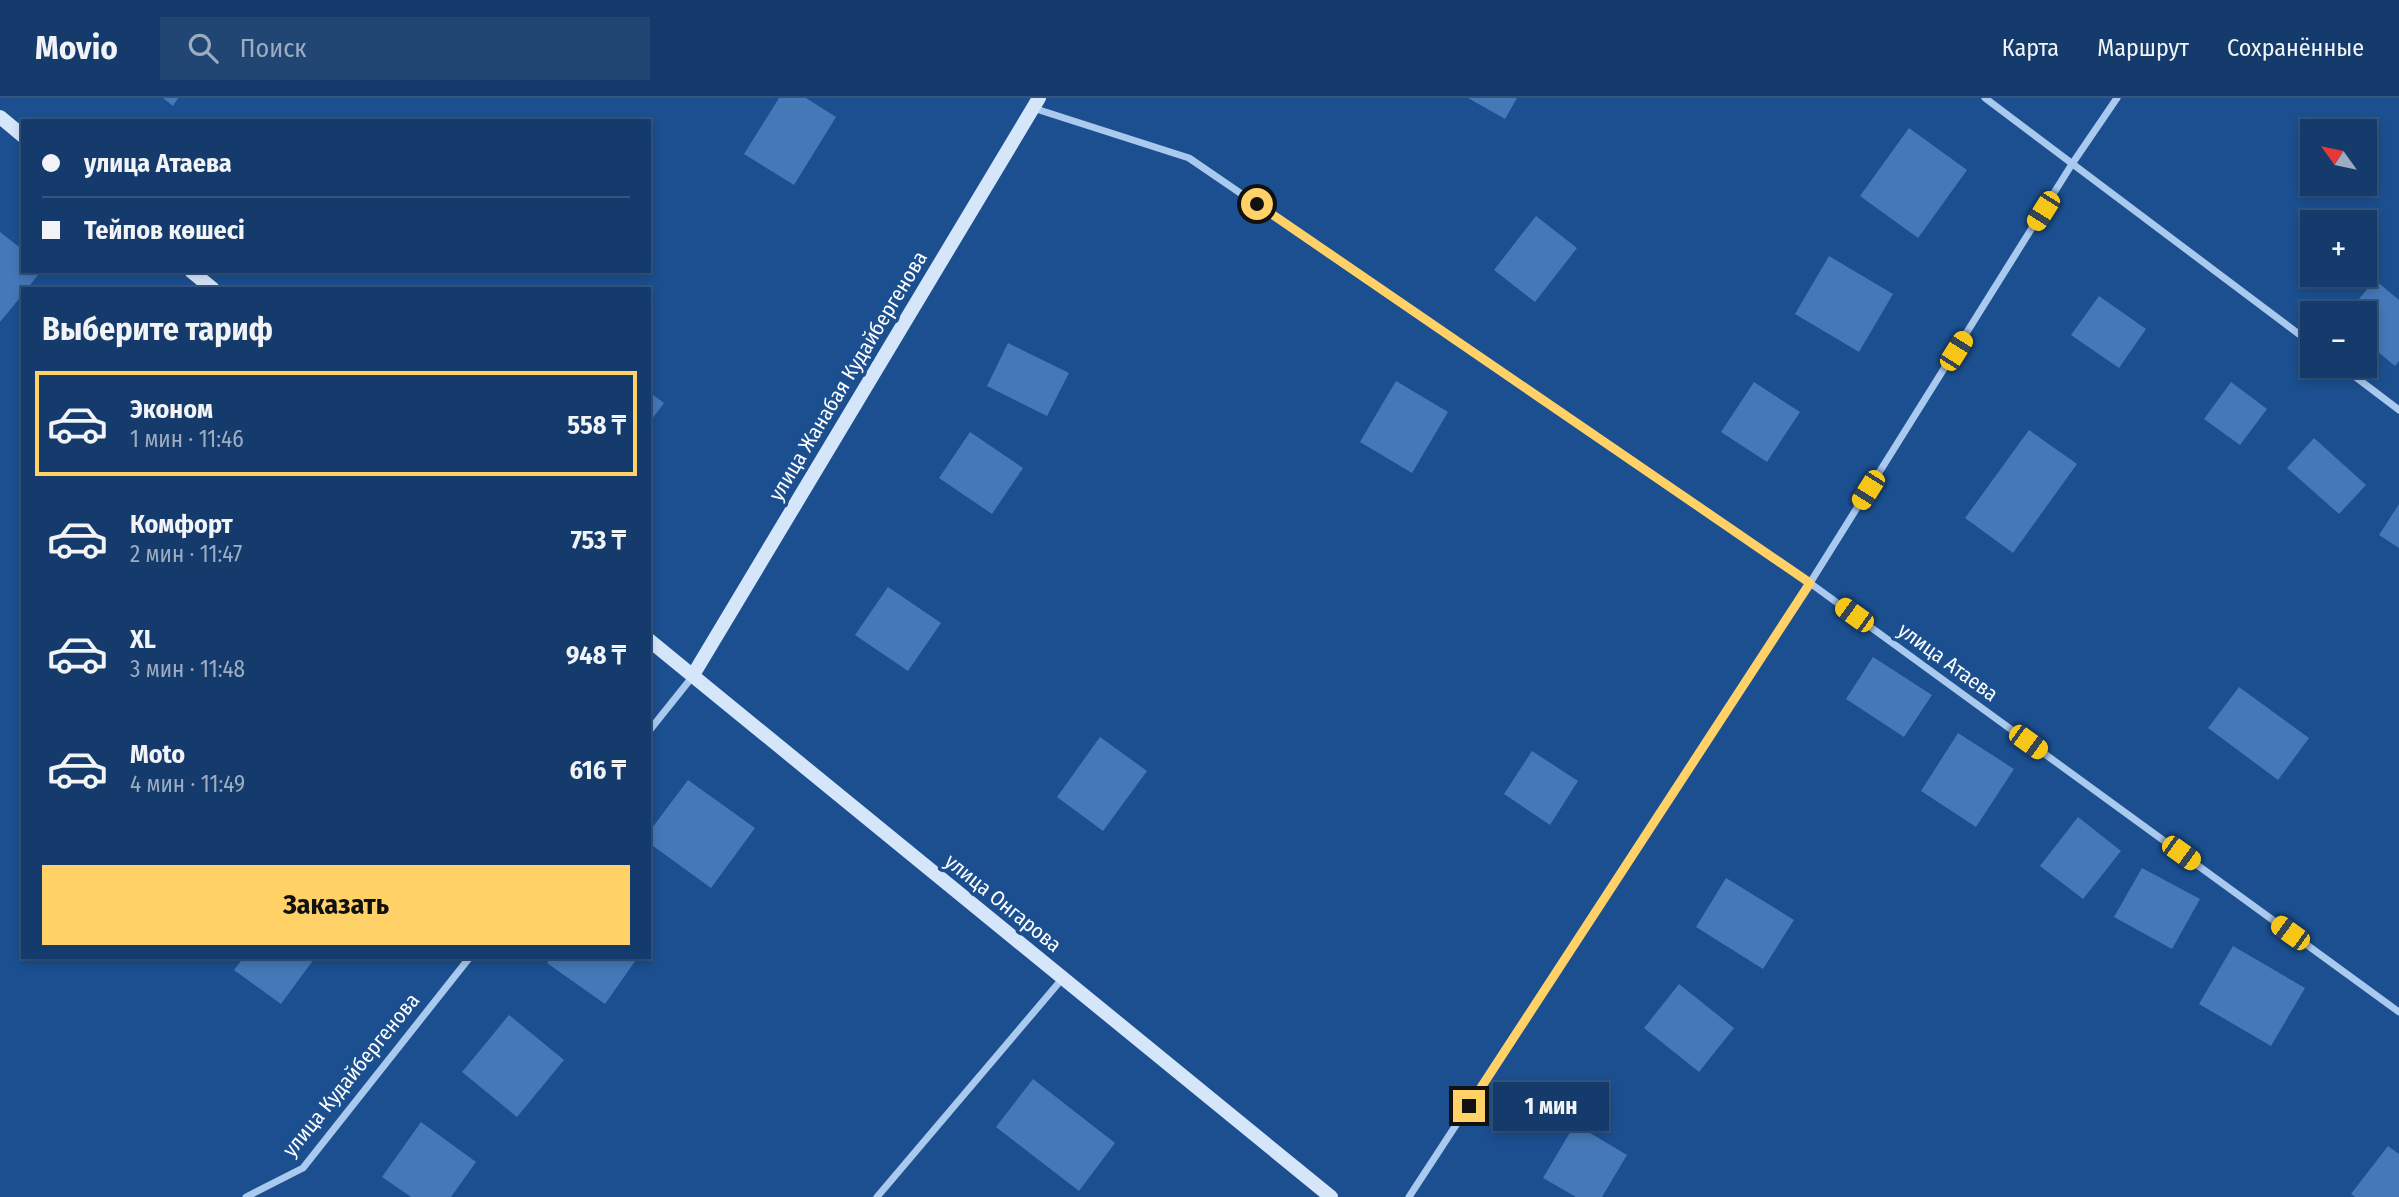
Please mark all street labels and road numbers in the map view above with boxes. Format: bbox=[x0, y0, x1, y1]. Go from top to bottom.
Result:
street label: улица Жанабая Кудайбергенова bbox=[763, 246, 933, 506]
street label: улица Атаева bbox=[1893, 617, 2003, 707]
street label: улица Онгарова bbox=[939, 848, 1067, 958]
street label: улица Кудайбергенова bbox=[277, 988, 425, 1162]

